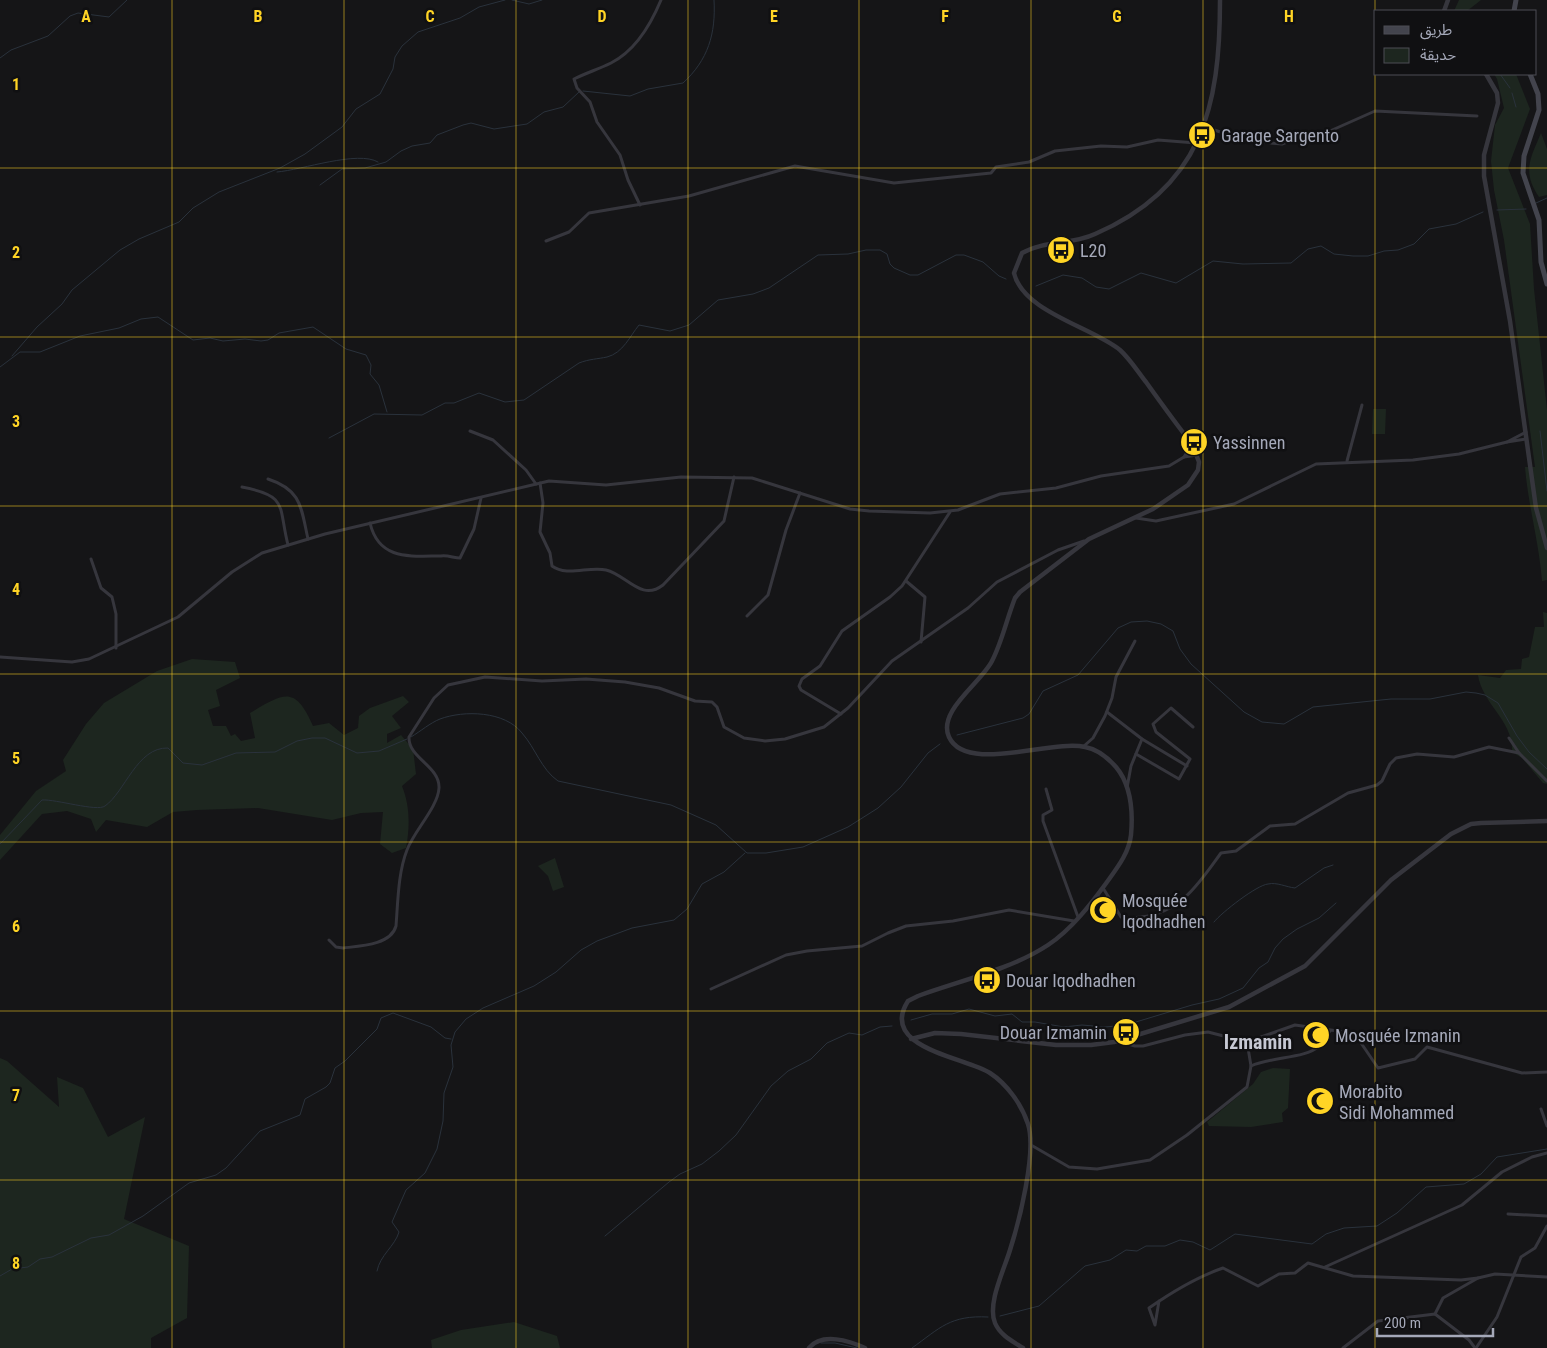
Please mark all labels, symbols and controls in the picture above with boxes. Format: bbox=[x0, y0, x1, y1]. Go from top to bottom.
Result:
text: A bbox=[81, 7, 91, 26]
text: B bbox=[254, 7, 263, 26]
text: C bbox=[425, 7, 435, 26]
text: D bbox=[597, 7, 607, 26]
text: E bbox=[770, 7, 778, 26]
text: F bbox=[941, 7, 949, 26]
text: G bbox=[1112, 7, 1122, 26]
text: H bbox=[1284, 7, 1294, 26]
legend bbox=[1374, 10, 1537, 75]
text: طريق bbox=[1420, 21, 1452, 40]
text: حديقة bbox=[1420, 46, 1456, 64]
text: 1 bbox=[12, 75, 20, 94]
bus stop icon: Garage Sargento bbox=[1187, 120, 1217, 150]
place label: Garage Sargento bbox=[1221, 125, 1339, 146]
bus stop icon: L20 bbox=[1046, 235, 1076, 265]
place label: L20 bbox=[1080, 240, 1106, 261]
text: 2 bbox=[12, 243, 20, 262]
text: 3 bbox=[12, 412, 20, 431]
bus stop icon: Yassinnen bbox=[1179, 427, 1209, 457]
place label: Yassinnen bbox=[1213, 432, 1286, 453]
text: 4 bbox=[12, 580, 20, 599]
text: 5 bbox=[12, 749, 20, 768]
place label: Mosquée Iqodhadhen bbox=[1122, 890, 1206, 932]
mosque icon: Mosquée Iqodhadhen bbox=[1088, 895, 1118, 925]
text: 6 bbox=[12, 917, 20, 936]
bus stop icon: Douar Iqodhadhen bbox=[972, 965, 1002, 995]
place label: Douar Iqodhadhen bbox=[1006, 970, 1136, 991]
bus stop icon: Douar Izmamin bbox=[1111, 1017, 1141, 1047]
mosque icon: Mosquée Izmanin bbox=[1301, 1020, 1331, 1050]
place label: Douar Izmamin bbox=[1000, 1022, 1107, 1043]
place label: Mosquée Izmanin bbox=[1335, 1025, 1461, 1046]
district label: Izmamin bbox=[1224, 1030, 1292, 1054]
place label: Morabito Sidi Mohammed bbox=[1339, 1081, 1454, 1123]
text: 7 bbox=[12, 1086, 20, 1105]
mosque icon: Morabito Sidi Mohammed bbox=[1305, 1086, 1335, 1116]
text: 8 bbox=[12, 1254, 20, 1273]
scale bar bbox=[1377, 1306, 1493, 1338]
text: 200 m bbox=[1384, 1314, 1421, 1332]

